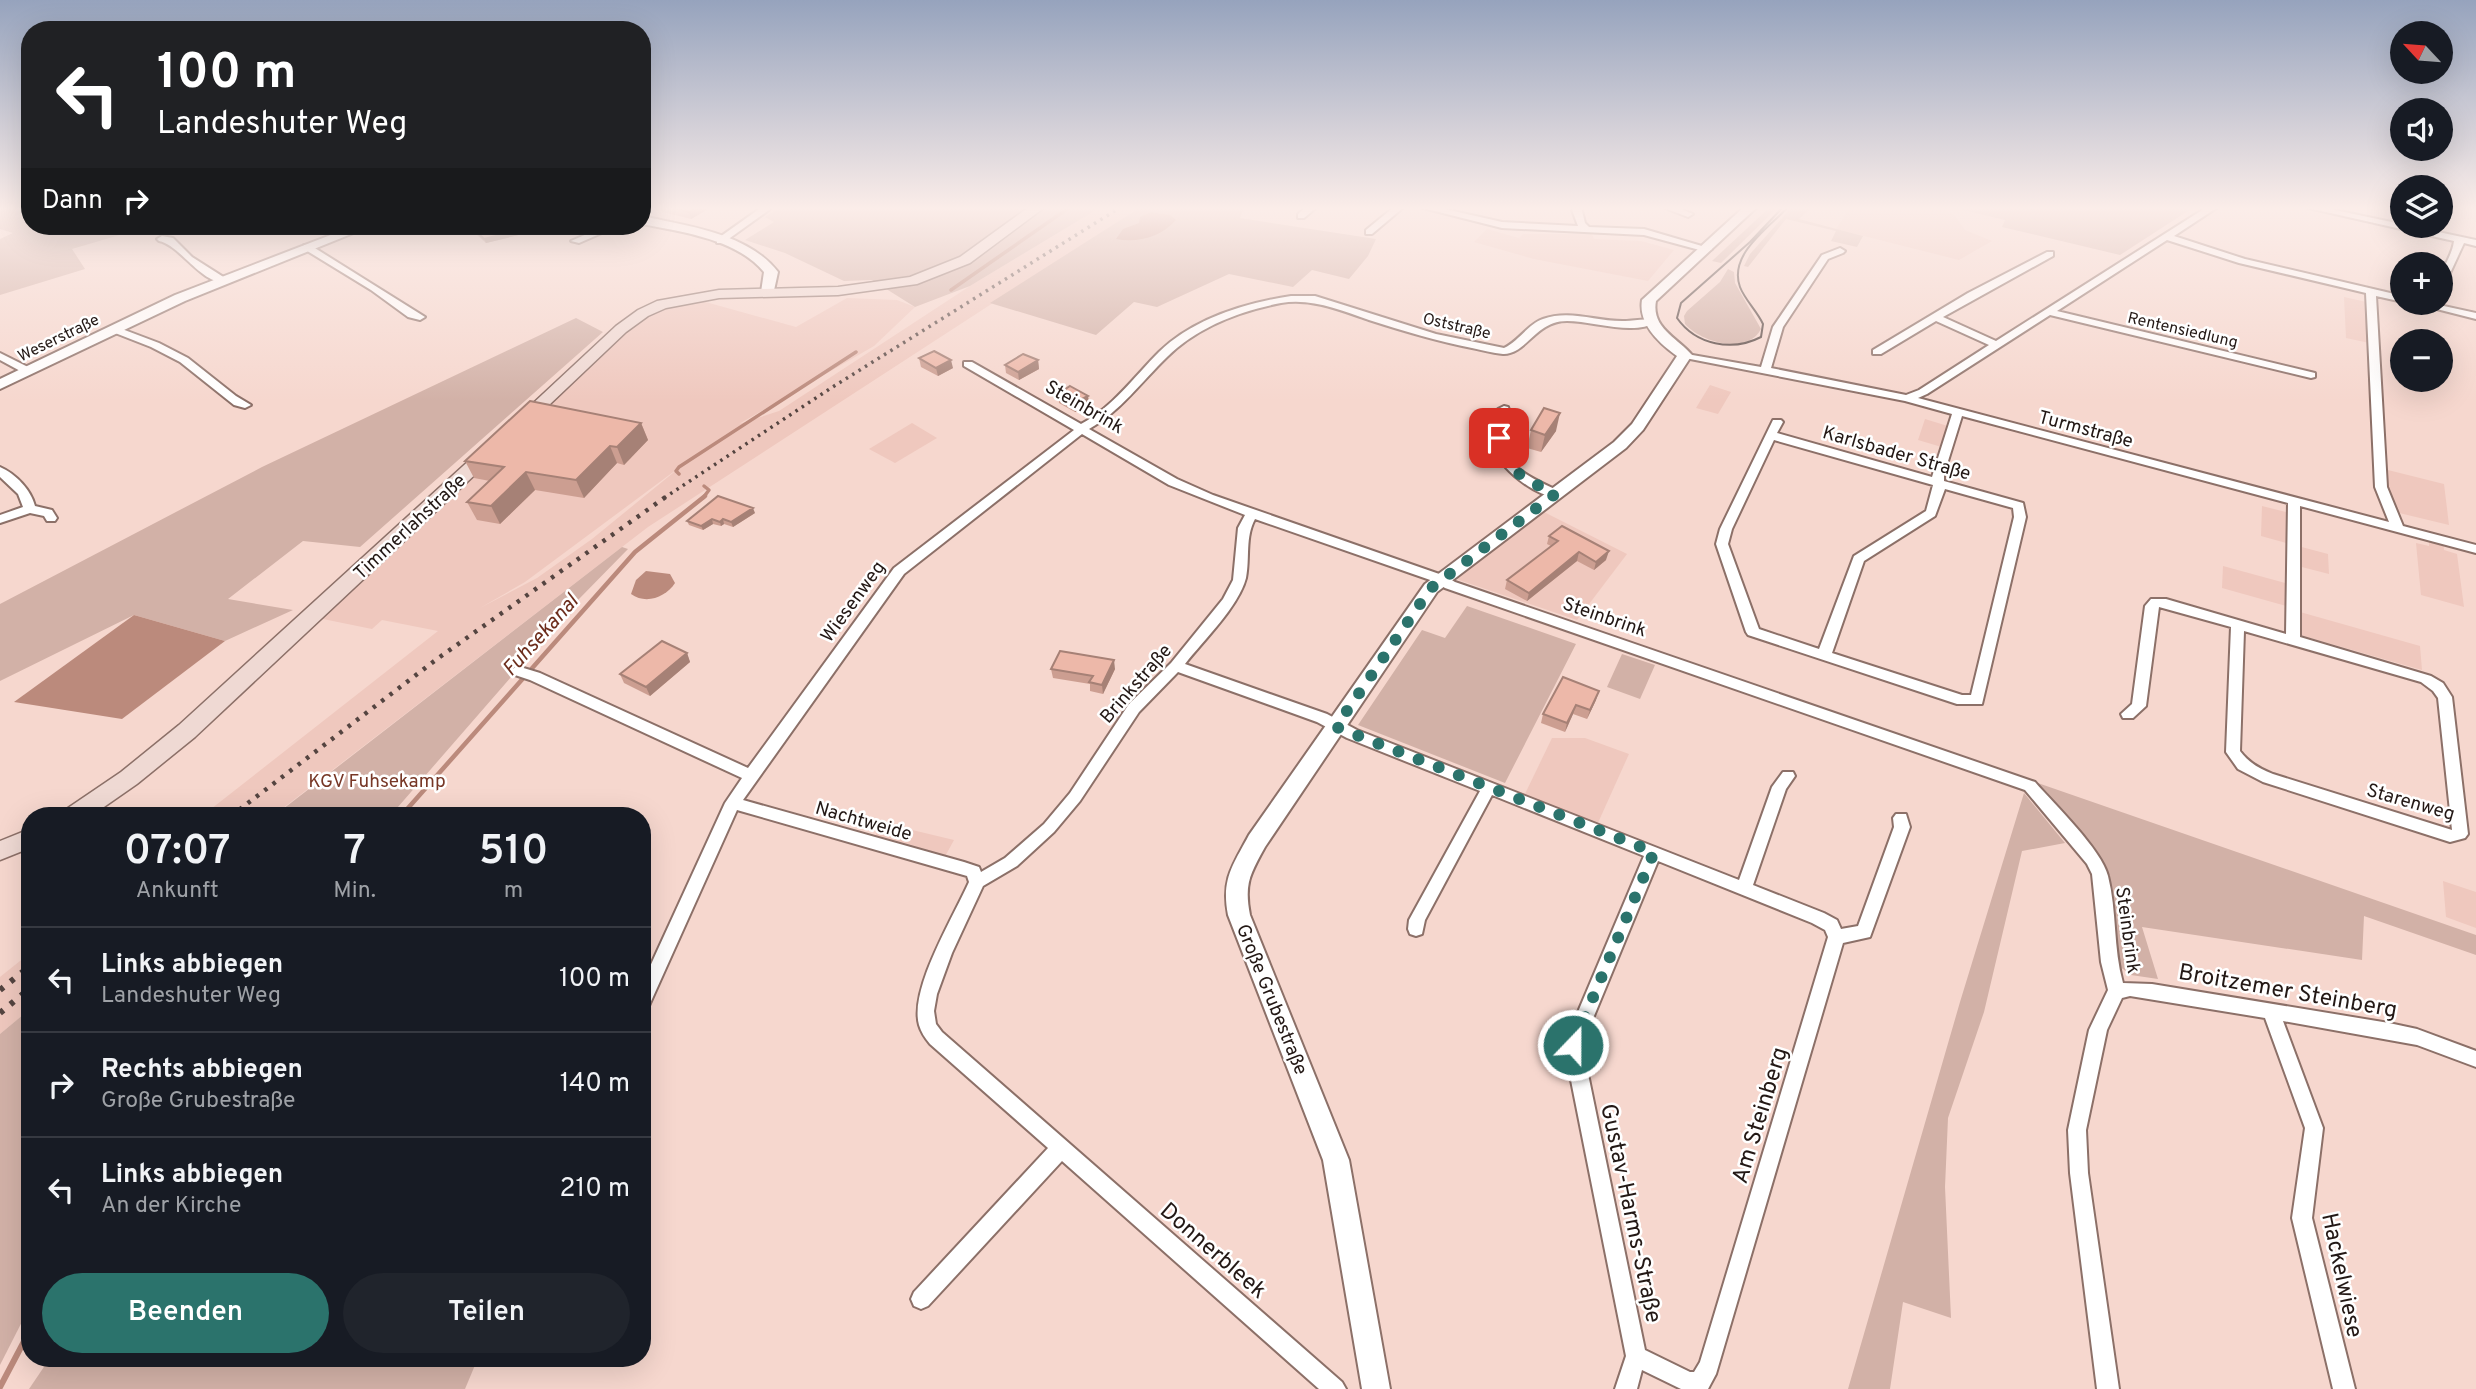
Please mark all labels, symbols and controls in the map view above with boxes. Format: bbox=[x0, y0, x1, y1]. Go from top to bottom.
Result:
north arrow bbox=[2390, 21, 2454, 84]
map controls bbox=[2390, 21, 2453, 392]
text: 100 m bbox=[157, 44, 296, 106]
icon: left bbox=[42, 49, 133, 140]
button: sound bbox=[2390, 98, 2453, 161]
text: Landeshuter Weg bbox=[157, 105, 407, 145]
button: layers bbox=[2390, 175, 2453, 238]
icon: right bbox=[117, 182, 155, 220]
text: Dann bbox=[42, 185, 103, 218]
button: + bbox=[2390, 252, 2453, 315]
street label: Oststraße bbox=[1421, 309, 1492, 344]
street label: Rentensiedlung bbox=[2126, 309, 2240, 353]
street label: Weserstraße bbox=[15, 310, 103, 367]
button: − bbox=[2390, 329, 2453, 392]
street label: Steinbrink bbox=[1040, 375, 1128, 440]
street label: Turmstraße bbox=[2035, 406, 2136, 454]
pin bbox=[1469, 408, 1529, 468]
icon: arrive bbox=[1480, 419, 1518, 457]
street label: Karlsbader Straße bbox=[1820, 421, 1973, 487]
street label: Timmerlahstraße bbox=[349, 469, 472, 586]
street label: Wiesenweg bbox=[816, 557, 891, 648]
water label: Fuhsekanal bbox=[497, 588, 586, 683]
street label: Steinbrink bbox=[1559, 592, 1650, 643]
street label: Brinkstraße bbox=[1095, 640, 1178, 729]
park label: KGV Fuhsekamp bbox=[308, 770, 446, 794]
street label: Starenweg bbox=[2363, 779, 2457, 827]
street label: Nachtweide bbox=[812, 797, 914, 847]
text: 07:07 bbox=[124, 826, 231, 879]
text: 7 bbox=[344, 826, 366, 879]
text: 510 bbox=[479, 826, 548, 879]
text: Ankunft bbox=[136, 877, 219, 906]
text: Min. bbox=[333, 877, 376, 906]
text: m bbox=[504, 877, 523, 906]
street label: Steinbrink bbox=[2109, 885, 2145, 975]
street label: Große Grubestraße bbox=[1230, 921, 1312, 1079]
text: Links abbiegen bbox=[101, 949, 283, 982]
street label: Broitzemer Steinberg bbox=[2176, 959, 2399, 1026]
icon: left bbox=[42, 961, 80, 999]
text: 100 m bbox=[559, 963, 630, 996]
text: Landeshuter Weg bbox=[101, 982, 281, 1011]
position arrow bbox=[1536, 1008, 1610, 1082]
street label: Am Steinberg bbox=[1727, 1044, 1796, 1187]
text: Rechts abbiegen bbox=[101, 1054, 303, 1087]
icon: right bbox=[42, 1066, 80, 1104]
text: 140 m bbox=[560, 1068, 630, 1101]
text: Große Grubestraße bbox=[101, 1087, 295, 1116]
street label: Gustav-Harms-Straße bbox=[1592, 1101, 1667, 1326]
text: Links abbiegen bbox=[101, 1159, 283, 1192]
icon: left bbox=[42, 1171, 80, 1209]
text: 210 m bbox=[560, 1173, 630, 1206]
text: An der Kirche bbox=[101, 1192, 241, 1221]
street label: Donnerbleek bbox=[1153, 1197, 1272, 1306]
street label: Hackelwiese bbox=[2313, 1211, 2368, 1340]
button: Beenden bbox=[42, 1273, 329, 1353]
button: Teilen bbox=[343, 1273, 630, 1353]

